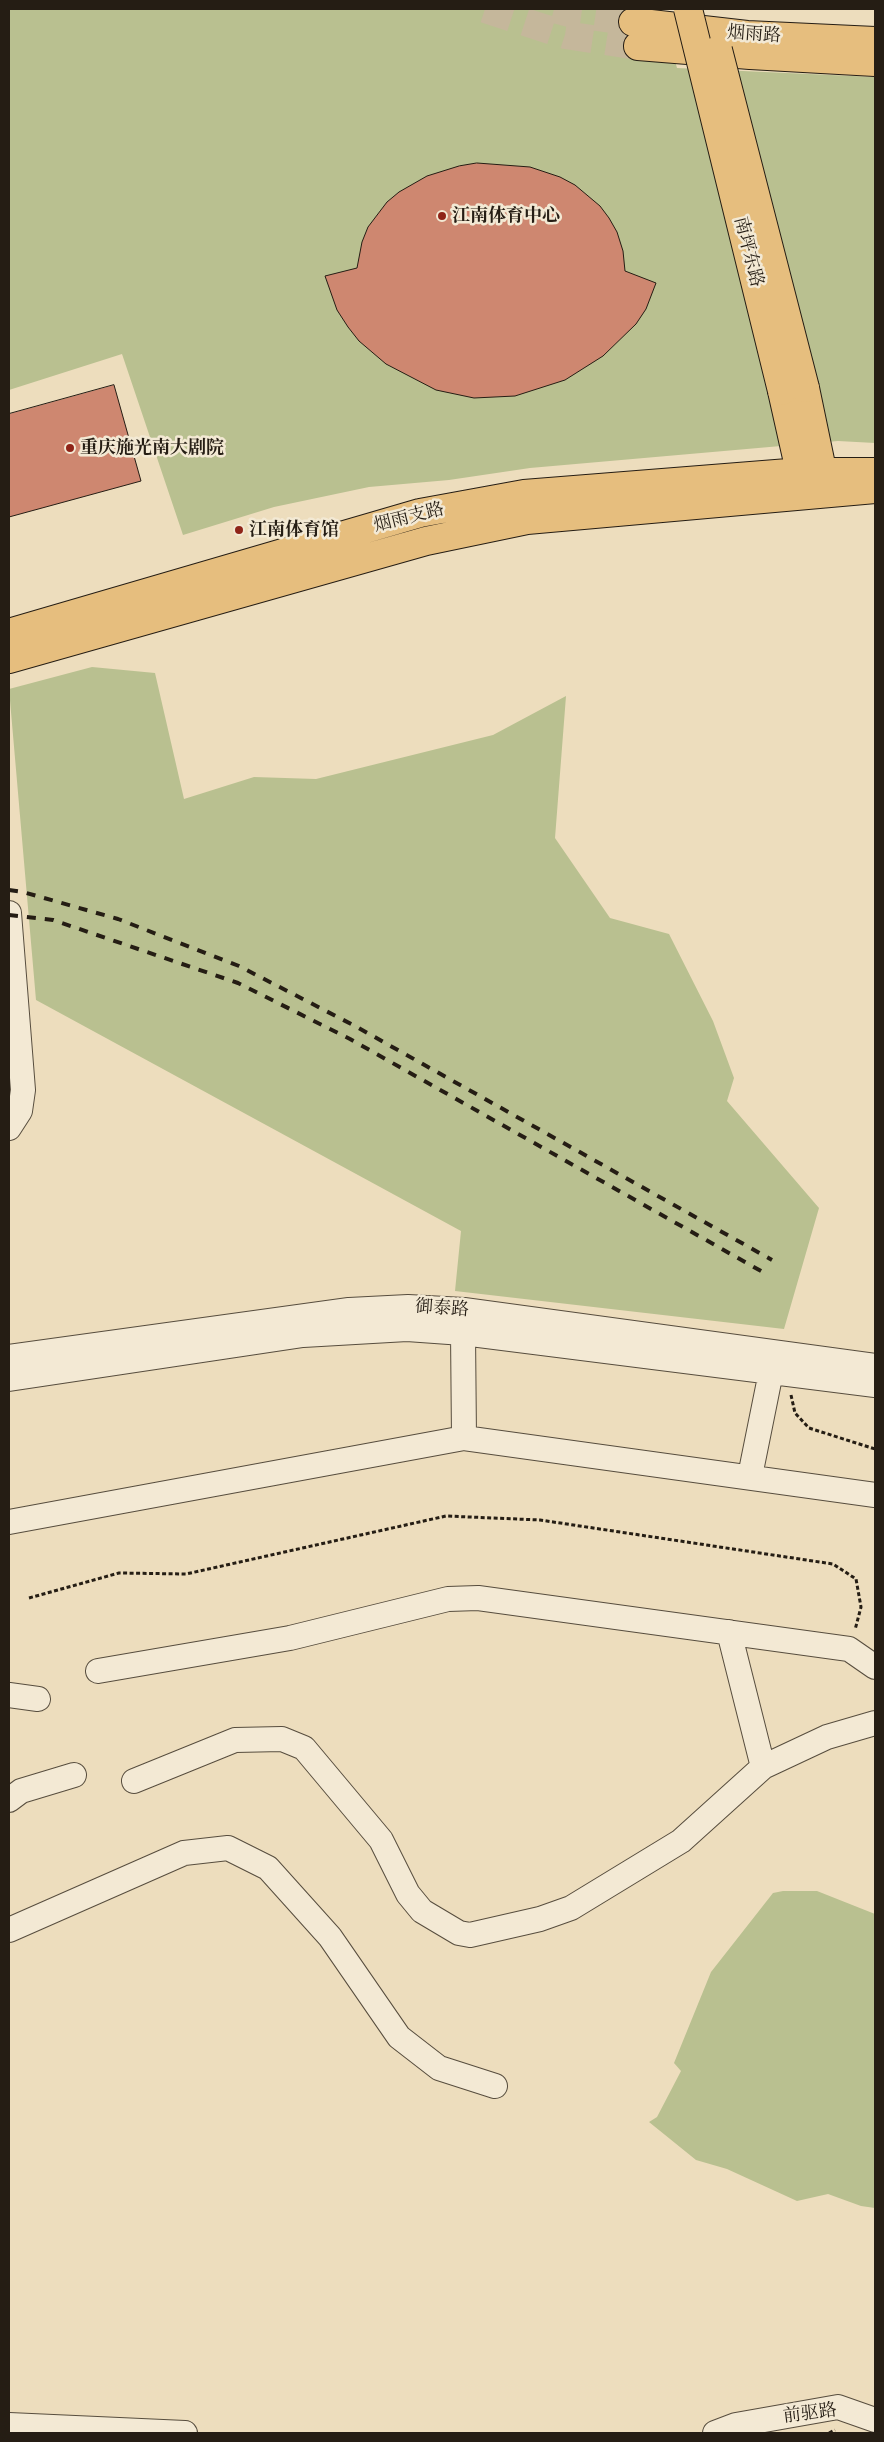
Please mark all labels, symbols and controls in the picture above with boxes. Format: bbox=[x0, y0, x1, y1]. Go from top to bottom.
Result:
street label: 烟雨路 bbox=[726, 22, 782, 48]
place label: 江南体育中心 bbox=[452, 205, 560, 227]
marker: 江南体育中心 bbox=[436, 210, 448, 222]
street label: 南坪东路 bbox=[729, 214, 767, 290]
place label: 重庆施光南大剧院 bbox=[80, 437, 224, 459]
marker: 重庆施光南大剧院 bbox=[64, 442, 76, 454]
street label: 烟雨支路 bbox=[371, 499, 447, 537]
place label: 江南体育馆 bbox=[249, 519, 339, 541]
marker: 江南体育馆 bbox=[233, 524, 245, 536]
street label: 御泰路 bbox=[414, 1296, 470, 1322]
street label: 前驱路 bbox=[782, 2400, 838, 2428]

